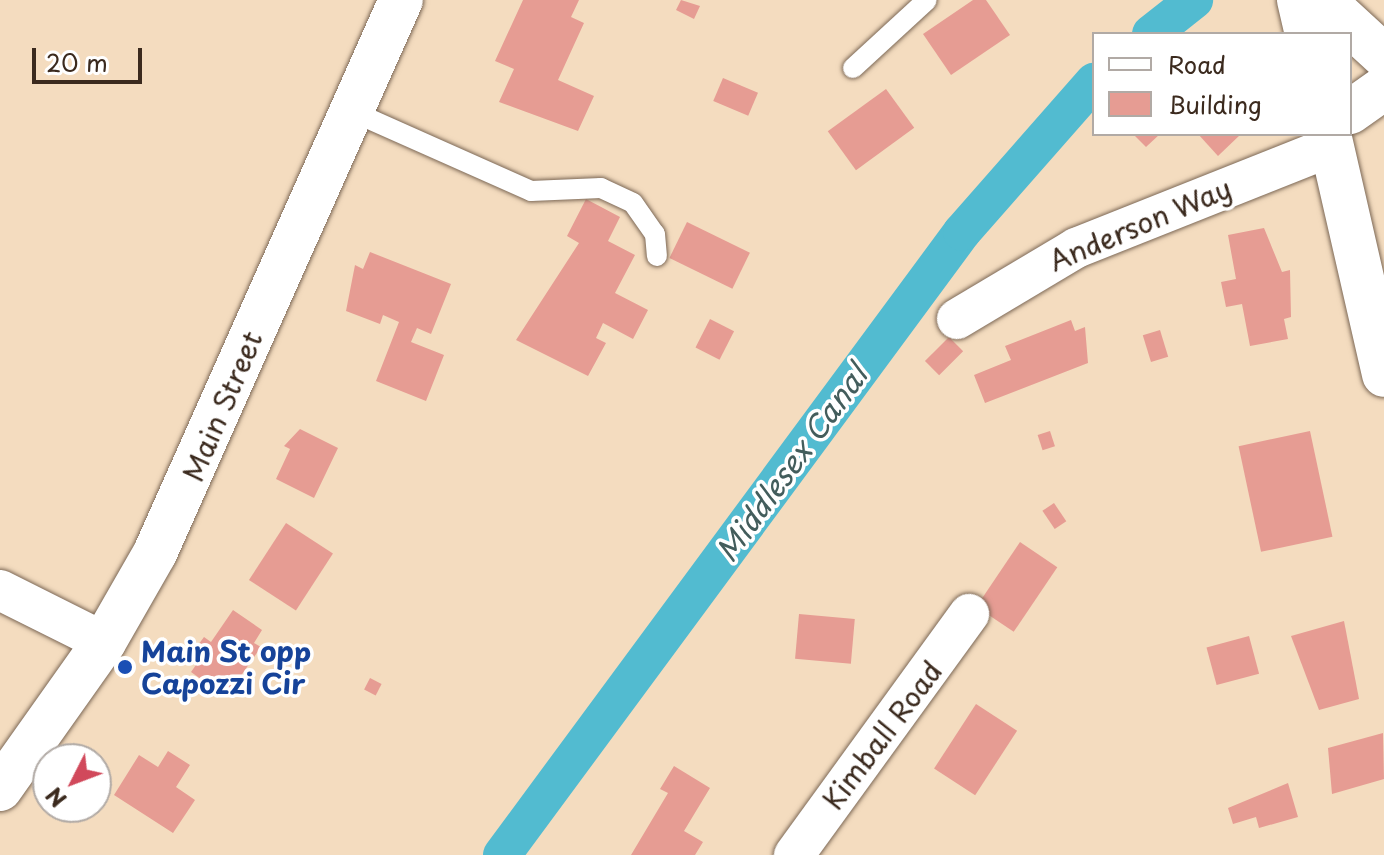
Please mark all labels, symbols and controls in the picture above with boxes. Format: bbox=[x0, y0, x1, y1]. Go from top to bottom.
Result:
scale bar bbox=[36, 32, 146, 82]
legend bbox=[1092, 32, 1352, 136]
text: 20 m bbox=[46, 44, 108, 80]
text: Road bbox=[1168, 46, 1226, 82]
text: Building bbox=[1168, 86, 1262, 122]
street label: Anderson Way bbox=[1043, 170, 1237, 278]
street label: Main Street bbox=[175, 326, 269, 486]
water label: Middlesex Canal bbox=[708, 358, 874, 568]
place label: Main St opp Capozzi Cir bbox=[141, 634, 310, 700]
street label: Kimball Road bbox=[815, 654, 949, 816]
marker: Main St opp Capozzi Cir bbox=[116, 658, 134, 676]
north arrow bbox=[32, 743, 112, 823]
text: N bbox=[37, 781, 73, 816]

